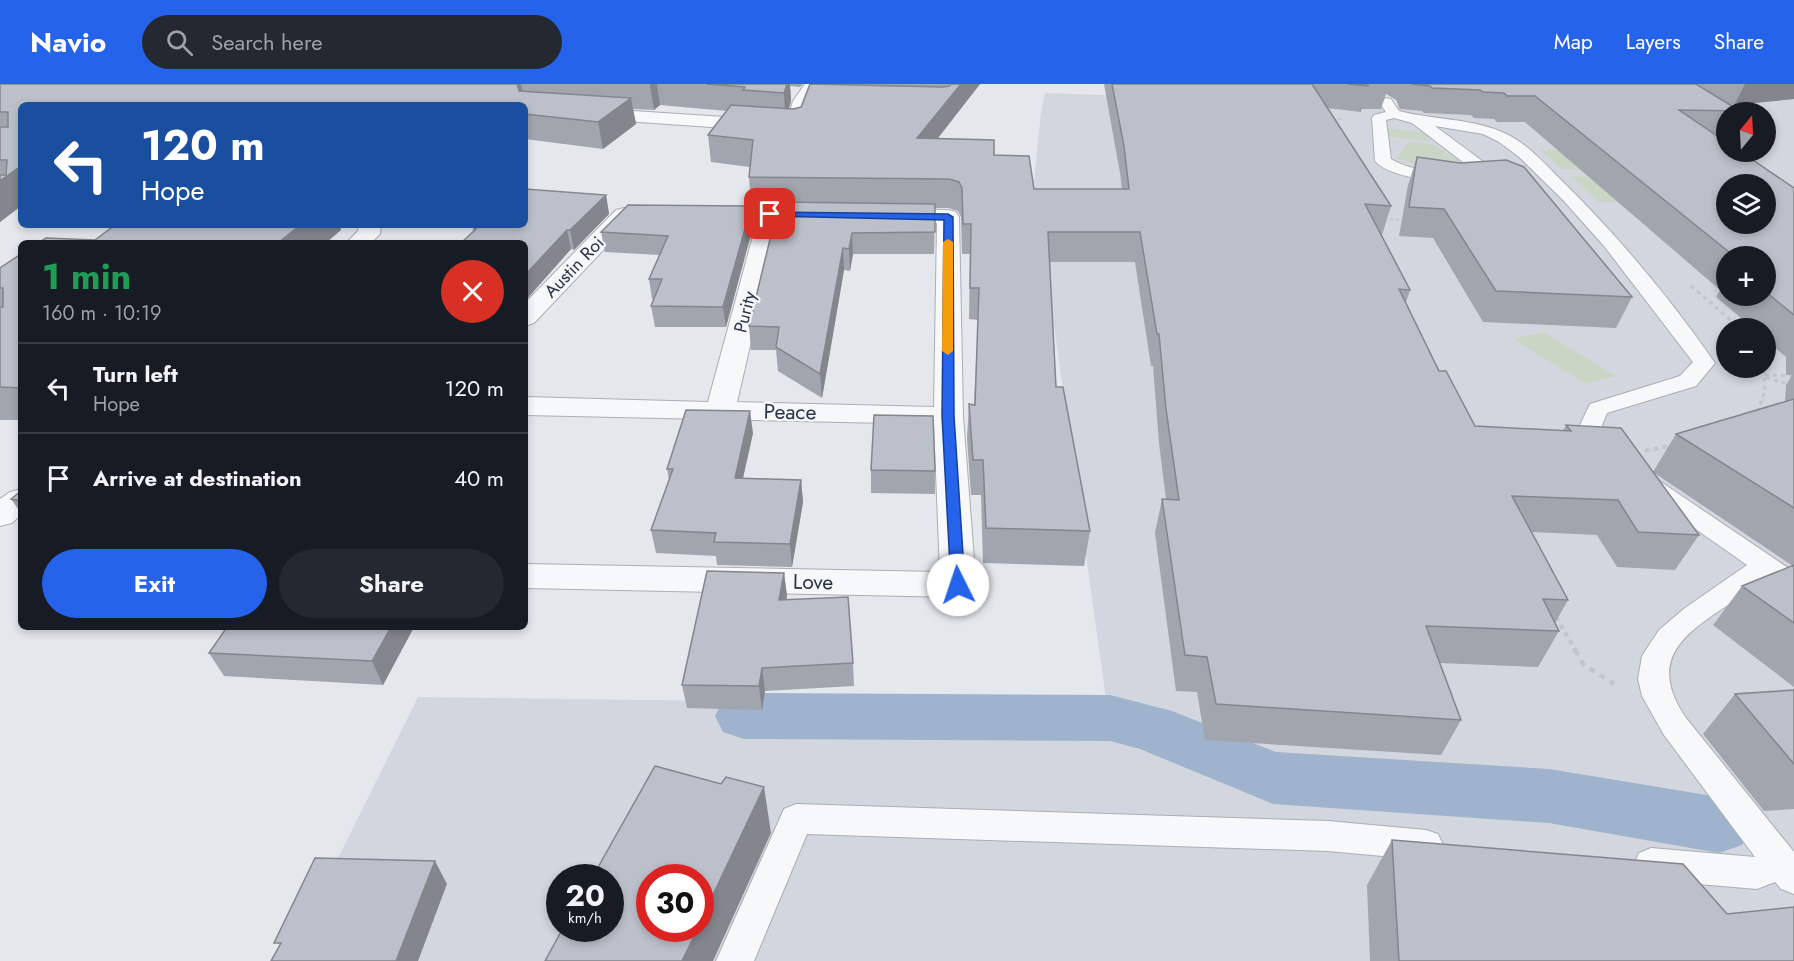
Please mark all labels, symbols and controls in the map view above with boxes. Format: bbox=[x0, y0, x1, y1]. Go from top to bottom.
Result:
search box bbox=[142, 15, 562, 69]
text: Navio bbox=[30, 22, 106, 63]
icon: search bbox=[163, 26, 196, 59]
text: Search here bbox=[211, 26, 322, 58]
text: Map bbox=[1554, 27, 1593, 57]
text: Layers bbox=[1626, 27, 1681, 57]
text: Share bbox=[1714, 27, 1764, 57]
north arrow bbox=[1716, 102, 1776, 162]
map controls bbox=[1716, 102, 1776, 378]
text: 120 m bbox=[141, 115, 265, 176]
icon: left bbox=[42, 126, 120, 204]
text: Hope bbox=[141, 171, 204, 210]
button: layers bbox=[1716, 174, 1776, 234]
pin bbox=[744, 188, 795, 239]
icon: arrive bbox=[753, 197, 786, 230]
street label: Austin Roi bbox=[538, 230, 610, 304]
button: + bbox=[1716, 246, 1776, 306]
text: 1 min bbox=[42, 250, 131, 302]
button: close bbox=[441, 260, 504, 323]
street label: Purity bbox=[727, 288, 763, 336]
text: 160 m · 10:19 bbox=[42, 299, 162, 328]
button: − bbox=[1716, 318, 1776, 378]
text: Turn left bbox=[93, 358, 178, 390]
icon: left bbox=[42, 372, 75, 405]
text: 120 m bbox=[445, 372, 504, 404]
text: Hope bbox=[93, 390, 140, 419]
street label: Peace bbox=[763, 397, 817, 427]
icon: arrive bbox=[42, 462, 75, 495]
text: Arrive at destination bbox=[93, 462, 302, 494]
text: 40 m bbox=[454, 462, 504, 494]
button: Exit bbox=[42, 549, 267, 618]
button: Share bbox=[279, 549, 504, 618]
position arrow bbox=[926, 553, 990, 617]
street label: Love bbox=[793, 567, 834, 597]
speed limit sign: 30 bbox=[636, 864, 714, 942]
text: 20 bbox=[565, 874, 605, 917]
text: km/h bbox=[568, 907, 602, 929]

